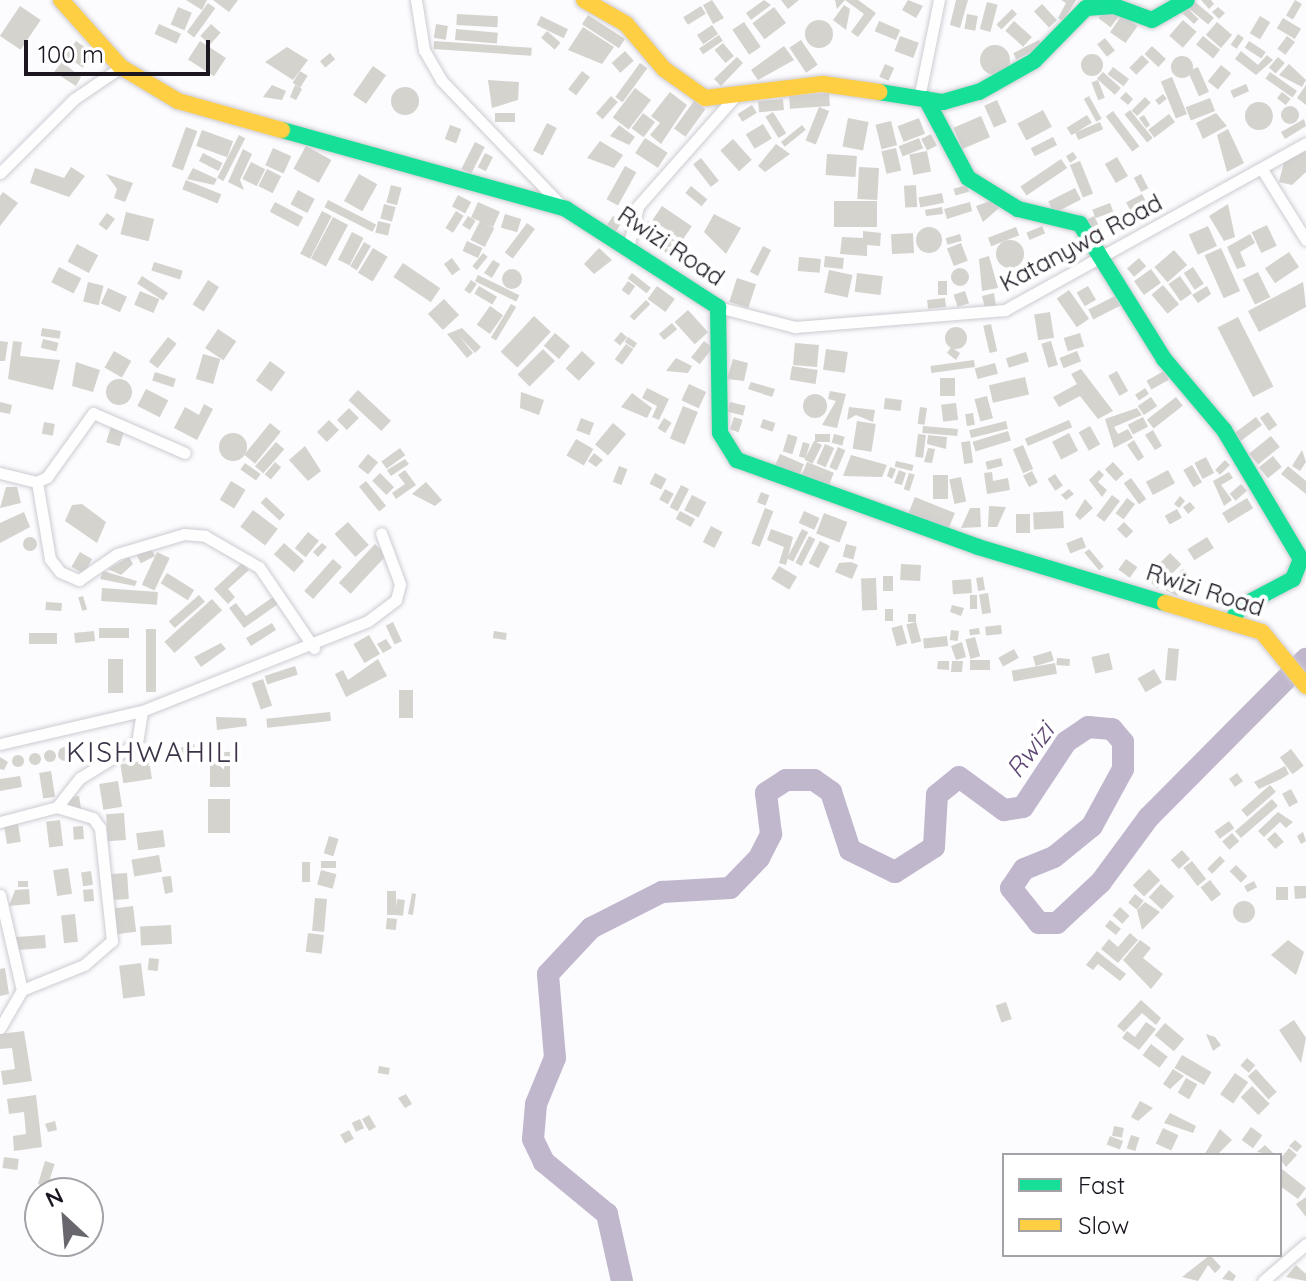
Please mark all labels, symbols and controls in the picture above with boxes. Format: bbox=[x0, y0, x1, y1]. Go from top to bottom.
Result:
scale bar bbox=[28, 24, 214, 74]
text: 100 m bbox=[38, 39, 104, 69]
street label: Katanywa Road bbox=[995, 188, 1167, 298]
street label: Rwizi Road bbox=[612, 200, 730, 292]
street label: Rwizi Road bbox=[1143, 557, 1267, 623]
water label: Rwizi bbox=[999, 716, 1061, 784]
district label: KISHWAHILI bbox=[66, 735, 242, 769]
legend bbox=[1002, 1153, 1282, 1257]
text: Fast bbox=[1078, 1170, 1125, 1200]
north arrow bbox=[24, 1177, 104, 1257]
text: N bbox=[41, 1181, 68, 1213]
text: Slow bbox=[1078, 1210, 1129, 1240]

